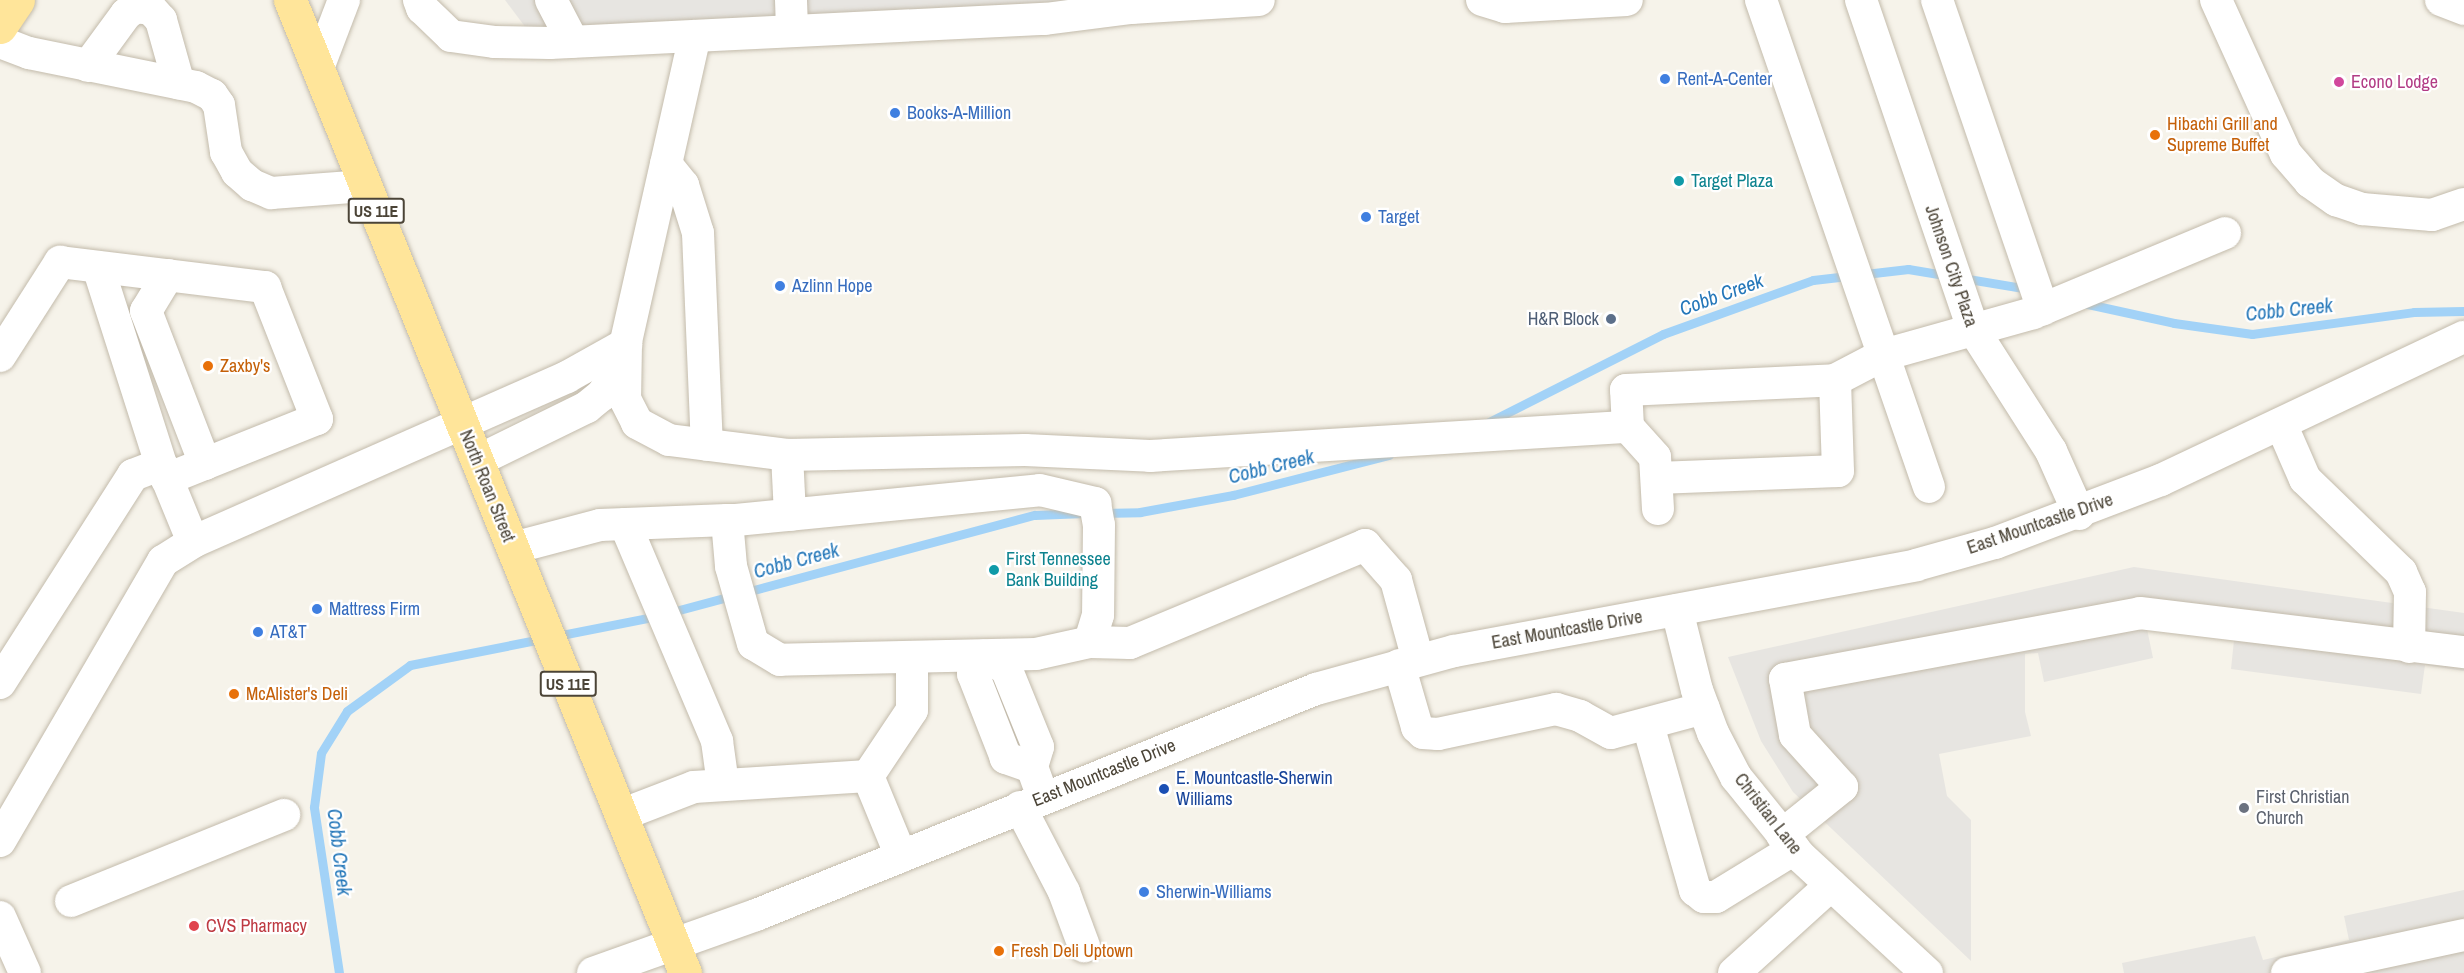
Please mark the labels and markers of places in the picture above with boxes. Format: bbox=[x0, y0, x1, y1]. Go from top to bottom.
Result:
place label: Rent-A-Center bbox=[1677, 68, 1772, 90]
place label: Econo Lodge bbox=[2351, 71, 2438, 93]
marker: Rent-A-Center bbox=[1658, 72, 1672, 86]
marker: Econo Lodge bbox=[2332, 75, 2346, 89]
place label: Books-A-Million bbox=[907, 102, 1011, 124]
marker: Books-A-Million bbox=[888, 106, 902, 120]
place label: Hibachi Grill and Supreme Buffet bbox=[2167, 114, 2278, 156]
marker: Hibachi Grill and Supreme Buffet bbox=[2148, 128, 2162, 142]
place label: Target Plaza bbox=[1691, 170, 1773, 192]
marker: Target Plaza bbox=[1672, 174, 1686, 188]
place label: Target bbox=[1378, 206, 1419, 228]
marker: Target bbox=[1359, 210, 1373, 224]
place label: Azlinn Hope bbox=[792, 275, 872, 297]
marker: Azlinn Hope bbox=[773, 279, 787, 293]
place label: H&R Block bbox=[1528, 308, 1599, 330]
marker: H&R Block bbox=[1604, 312, 1618, 326]
place label: Zaxby's bbox=[220, 355, 270, 377]
marker: Zaxby's bbox=[201, 359, 215, 373]
place label: First Tennessee Bank Building bbox=[1006, 549, 1111, 592]
marker: First Tennessee Bank Building bbox=[987, 563, 1001, 577]
place label: Mattress Firm bbox=[329, 598, 420, 620]
marker: Mattress Firm bbox=[310, 602, 324, 616]
place label: AT&T bbox=[270, 621, 307, 643]
marker: AT&T bbox=[251, 625, 265, 639]
place label: McAlister's Deli bbox=[246, 683, 348, 705]
marker: McAlister's Deli bbox=[227, 687, 241, 701]
place label: E. Mountcastle-Sherwin Williams bbox=[1176, 768, 1333, 810]
marker: E. Mountcastle-Sherwin Williams bbox=[1157, 782, 1171, 796]
place label: First Christian Church bbox=[2256, 787, 2350, 830]
marker: First Christian Church bbox=[2237, 801, 2251, 815]
place label: Sherwin-Williams bbox=[1156, 881, 1272, 903]
marker: Sherwin-Williams bbox=[1137, 885, 1151, 899]
place label: CVS Pharmacy bbox=[206, 915, 307, 937]
marker: CVS Pharmacy bbox=[187, 919, 201, 933]
place label: Fresh Deli Uptown bbox=[1011, 940, 1133, 962]
marker: Fresh Deli Uptown bbox=[992, 944, 1006, 958]

